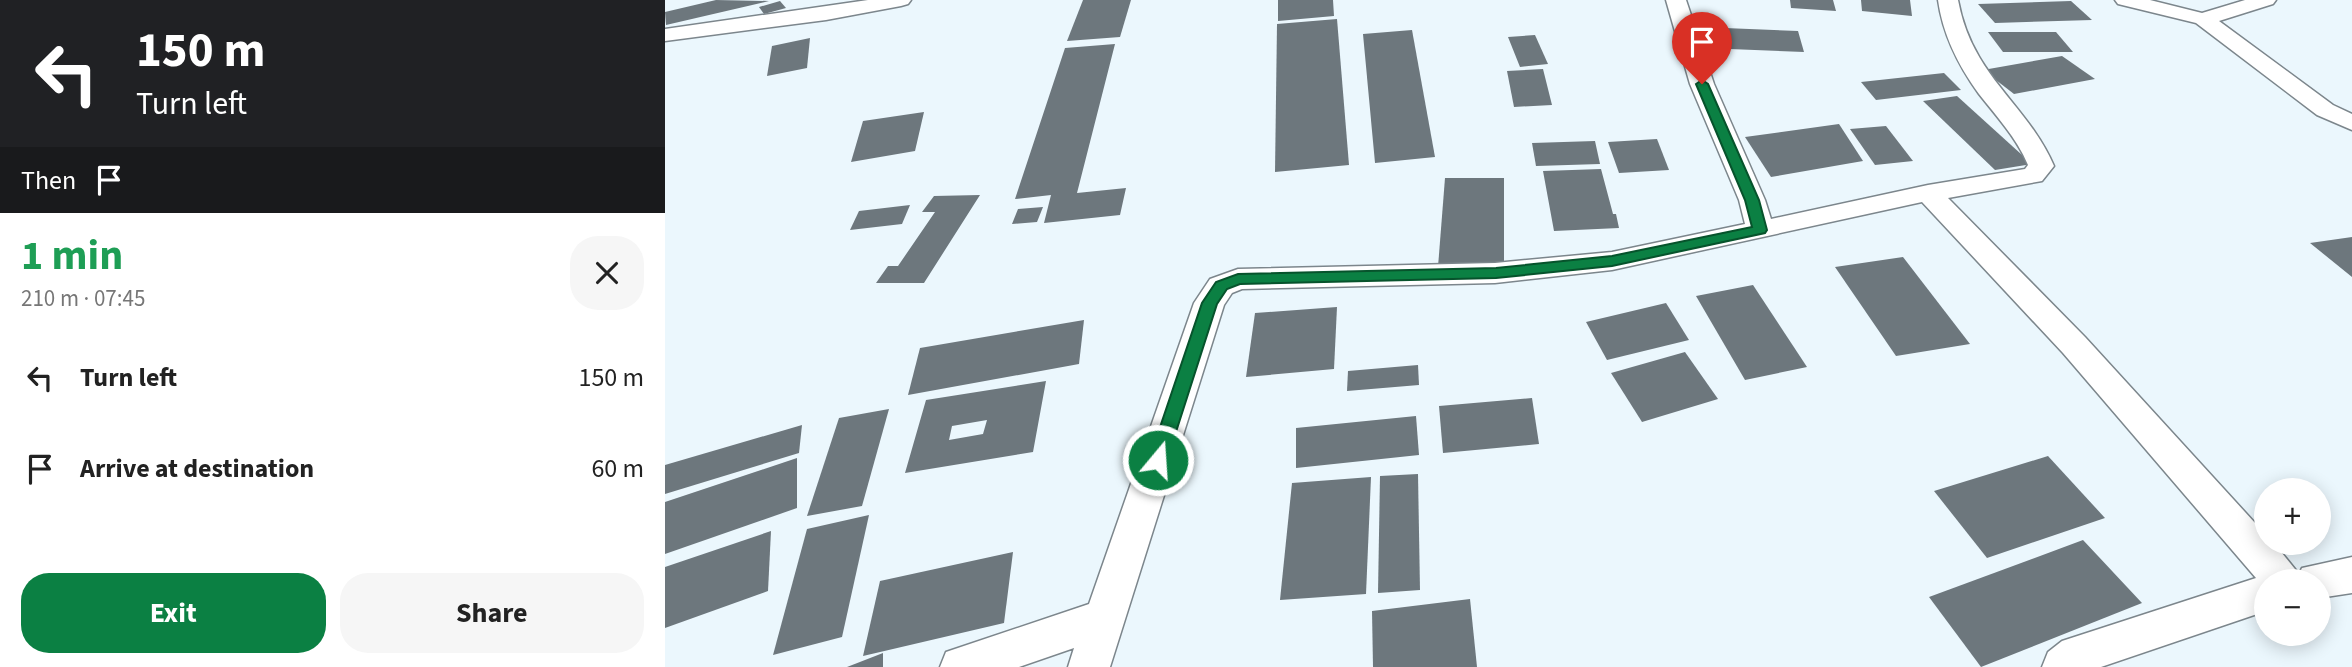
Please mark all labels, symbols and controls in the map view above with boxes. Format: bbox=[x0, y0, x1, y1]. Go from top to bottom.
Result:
pin bbox=[1672, 12.0, 1732, 84]
text: 150 m bbox=[136, 16, 265, 86]
icon: arrive bbox=[1683, 23, 1721, 61]
icon: left bbox=[21, 28, 112, 119]
text: Turn left bbox=[136, 81, 247, 127]
icon: arrive bbox=[90, 161, 128, 199]
text: Then bbox=[21, 162, 76, 199]
text: 1 min bbox=[21, 226, 123, 286]
button: close bbox=[570, 236, 644, 310]
text: 210 m · 07:45 bbox=[21, 282, 145, 315]
icon: left bbox=[21, 359, 59, 397]
text: Turn left bbox=[80, 359, 177, 396]
text: 150 m bbox=[578, 359, 644, 396]
position arrow bbox=[1121, 423, 1195, 497]
icon: arrive bbox=[21, 450, 59, 488]
text: Arrive at destination bbox=[80, 450, 314, 487]
text: 60 m bbox=[591, 450, 644, 487]
map controls bbox=[2254, 478, 2331, 646]
button: + bbox=[2254, 478, 2331, 555]
button: − bbox=[2254, 569, 2331, 646]
button: Exit bbox=[21, 573, 326, 653]
button: Share bbox=[340, 573, 644, 653]

